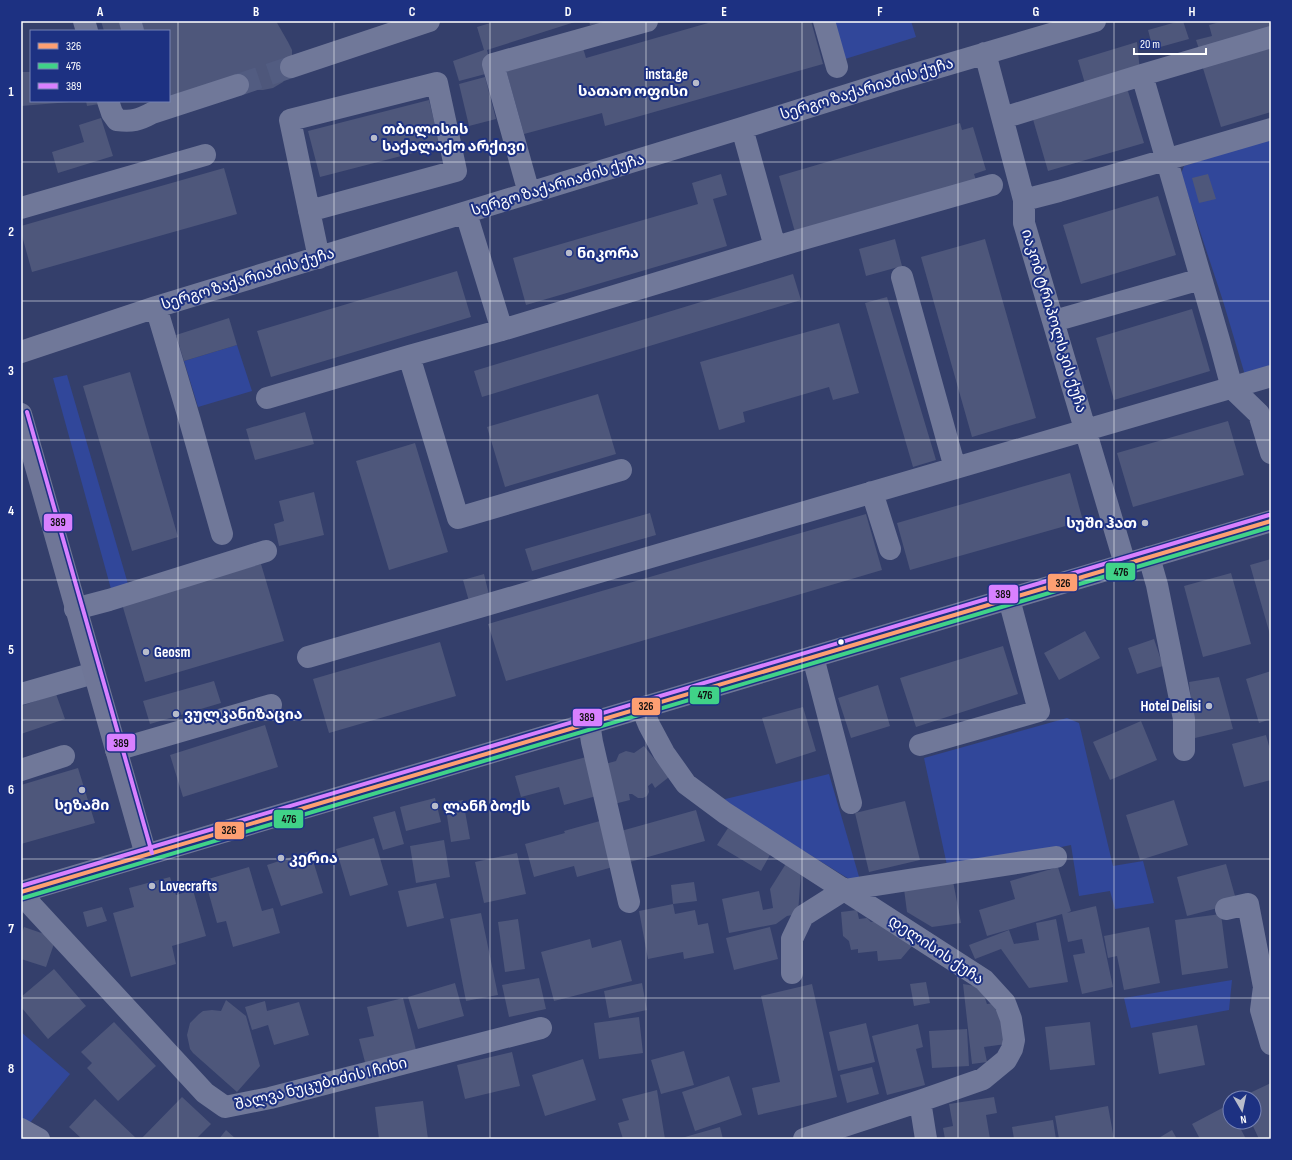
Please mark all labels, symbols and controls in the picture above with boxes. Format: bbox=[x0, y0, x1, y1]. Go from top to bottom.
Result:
text: A bbox=[96, 4, 104, 20]
text: B bbox=[253, 4, 259, 20]
text: C bbox=[409, 4, 416, 20]
text: D bbox=[565, 4, 572, 20]
text: E bbox=[721, 4, 727, 20]
text: F bbox=[877, 4, 883, 20]
text: G bbox=[1033, 4, 1040, 20]
text: H bbox=[1189, 4, 1196, 20]
legend bbox=[30, 30, 170, 102]
scale bar bbox=[1134, 30, 1206, 56]
text: 20 m bbox=[1140, 37, 1160, 52]
text: 326 bbox=[66, 39, 81, 54]
street label: სერგო ზაქარიაძის ქუჩა bbox=[778, 54, 956, 124]
text: 476 bbox=[66, 59, 81, 74]
place label: insta.ge სათაო ოფისი bbox=[578, 65, 688, 101]
marker: insta.ge სათაო ოფისი bbox=[691, 78, 701, 88]
text: 389 bbox=[66, 79, 82, 94]
text: 1 bbox=[8, 84, 14, 100]
place label: თბილისის საქალაქო არქივი bbox=[382, 120, 525, 156]
marker: თბილისის საქალაქო არქივი bbox=[369, 133, 379, 143]
street label: სერგო ზაქარიაძის ქუჩა bbox=[469, 150, 647, 220]
text: 2 bbox=[8, 224, 14, 240]
street label: იაკობ ტრიპოლსკის ქუჩა bbox=[1017, 227, 1091, 415]
street label: სერგო ზაქარიაძის ქუჩა bbox=[159, 244, 337, 314]
place label: ნიკორა bbox=[577, 244, 639, 263]
marker: ნიკორა bbox=[564, 248, 574, 258]
text: 3 bbox=[8, 363, 14, 379]
text: 4 bbox=[8, 503, 14, 519]
line badge: 389 bbox=[43, 513, 73, 532]
place label: სუში ჰათ bbox=[1066, 514, 1137, 533]
text: 389 bbox=[50, 516, 66, 529]
marker: სუში ჰათ bbox=[1140, 518, 1150, 528]
line badge: 476 bbox=[1105, 562, 1136, 581]
text: 476 bbox=[1114, 566, 1128, 579]
line badge: 326 bbox=[1047, 573, 1078, 592]
text: 326 bbox=[1056, 577, 1070, 590]
line badge: 389 bbox=[988, 584, 1019, 604]
text: 389 bbox=[995, 588, 1011, 601]
unlabelled marker bbox=[836, 637, 846, 647]
text: 5 bbox=[8, 642, 14, 658]
place label: Geosm bbox=[154, 643, 191, 662]
marker: Geosm bbox=[141, 647, 151, 657]
line badge: 476 bbox=[689, 686, 720, 705]
text: 476 bbox=[698, 689, 712, 702]
line badge: 326 bbox=[631, 697, 661, 716]
place label: Hotel Delisi bbox=[1141, 697, 1201, 716]
text: 326 bbox=[639, 700, 653, 713]
marker: Hotel Delisi bbox=[1204, 701, 1214, 711]
place label: ვულკანიზაცია bbox=[184, 705, 303, 724]
line badge: 389 bbox=[572, 708, 603, 727]
marker: ვულკანიზაცია bbox=[171, 709, 181, 719]
text: 389 bbox=[579, 711, 595, 724]
line badge: 389 bbox=[106, 733, 136, 752]
text: 389 bbox=[113, 737, 129, 750]
text: 6 bbox=[8, 782, 14, 798]
marker: სეზამი bbox=[77, 785, 87, 795]
place label: სეზამი bbox=[55, 796, 109, 815]
place label: ლანჩ ბოქს bbox=[443, 797, 531, 816]
marker: ლანჩ ბოქს bbox=[430, 801, 440, 811]
line badge: 476 bbox=[273, 809, 304, 829]
text: 476 bbox=[282, 813, 296, 826]
line badge: 326 bbox=[214, 821, 245, 840]
text: 326 bbox=[222, 824, 236, 837]
place label: კერია bbox=[289, 849, 338, 868]
marker: კერია bbox=[276, 853, 286, 863]
place label: Lovecrafts bbox=[160, 877, 217, 896]
marker: Lovecrafts bbox=[147, 881, 157, 891]
street label: დელისის ქუჩა bbox=[885, 911, 987, 989]
text: 7 bbox=[8, 921, 14, 937]
street label: შალვა ნუცუბიძის I ჩიხი bbox=[233, 1053, 409, 1115]
text: 8 bbox=[8, 1061, 14, 1077]
north arrow bbox=[1222, 1090, 1262, 1130]
text: N bbox=[1239, 1113, 1247, 1126]

